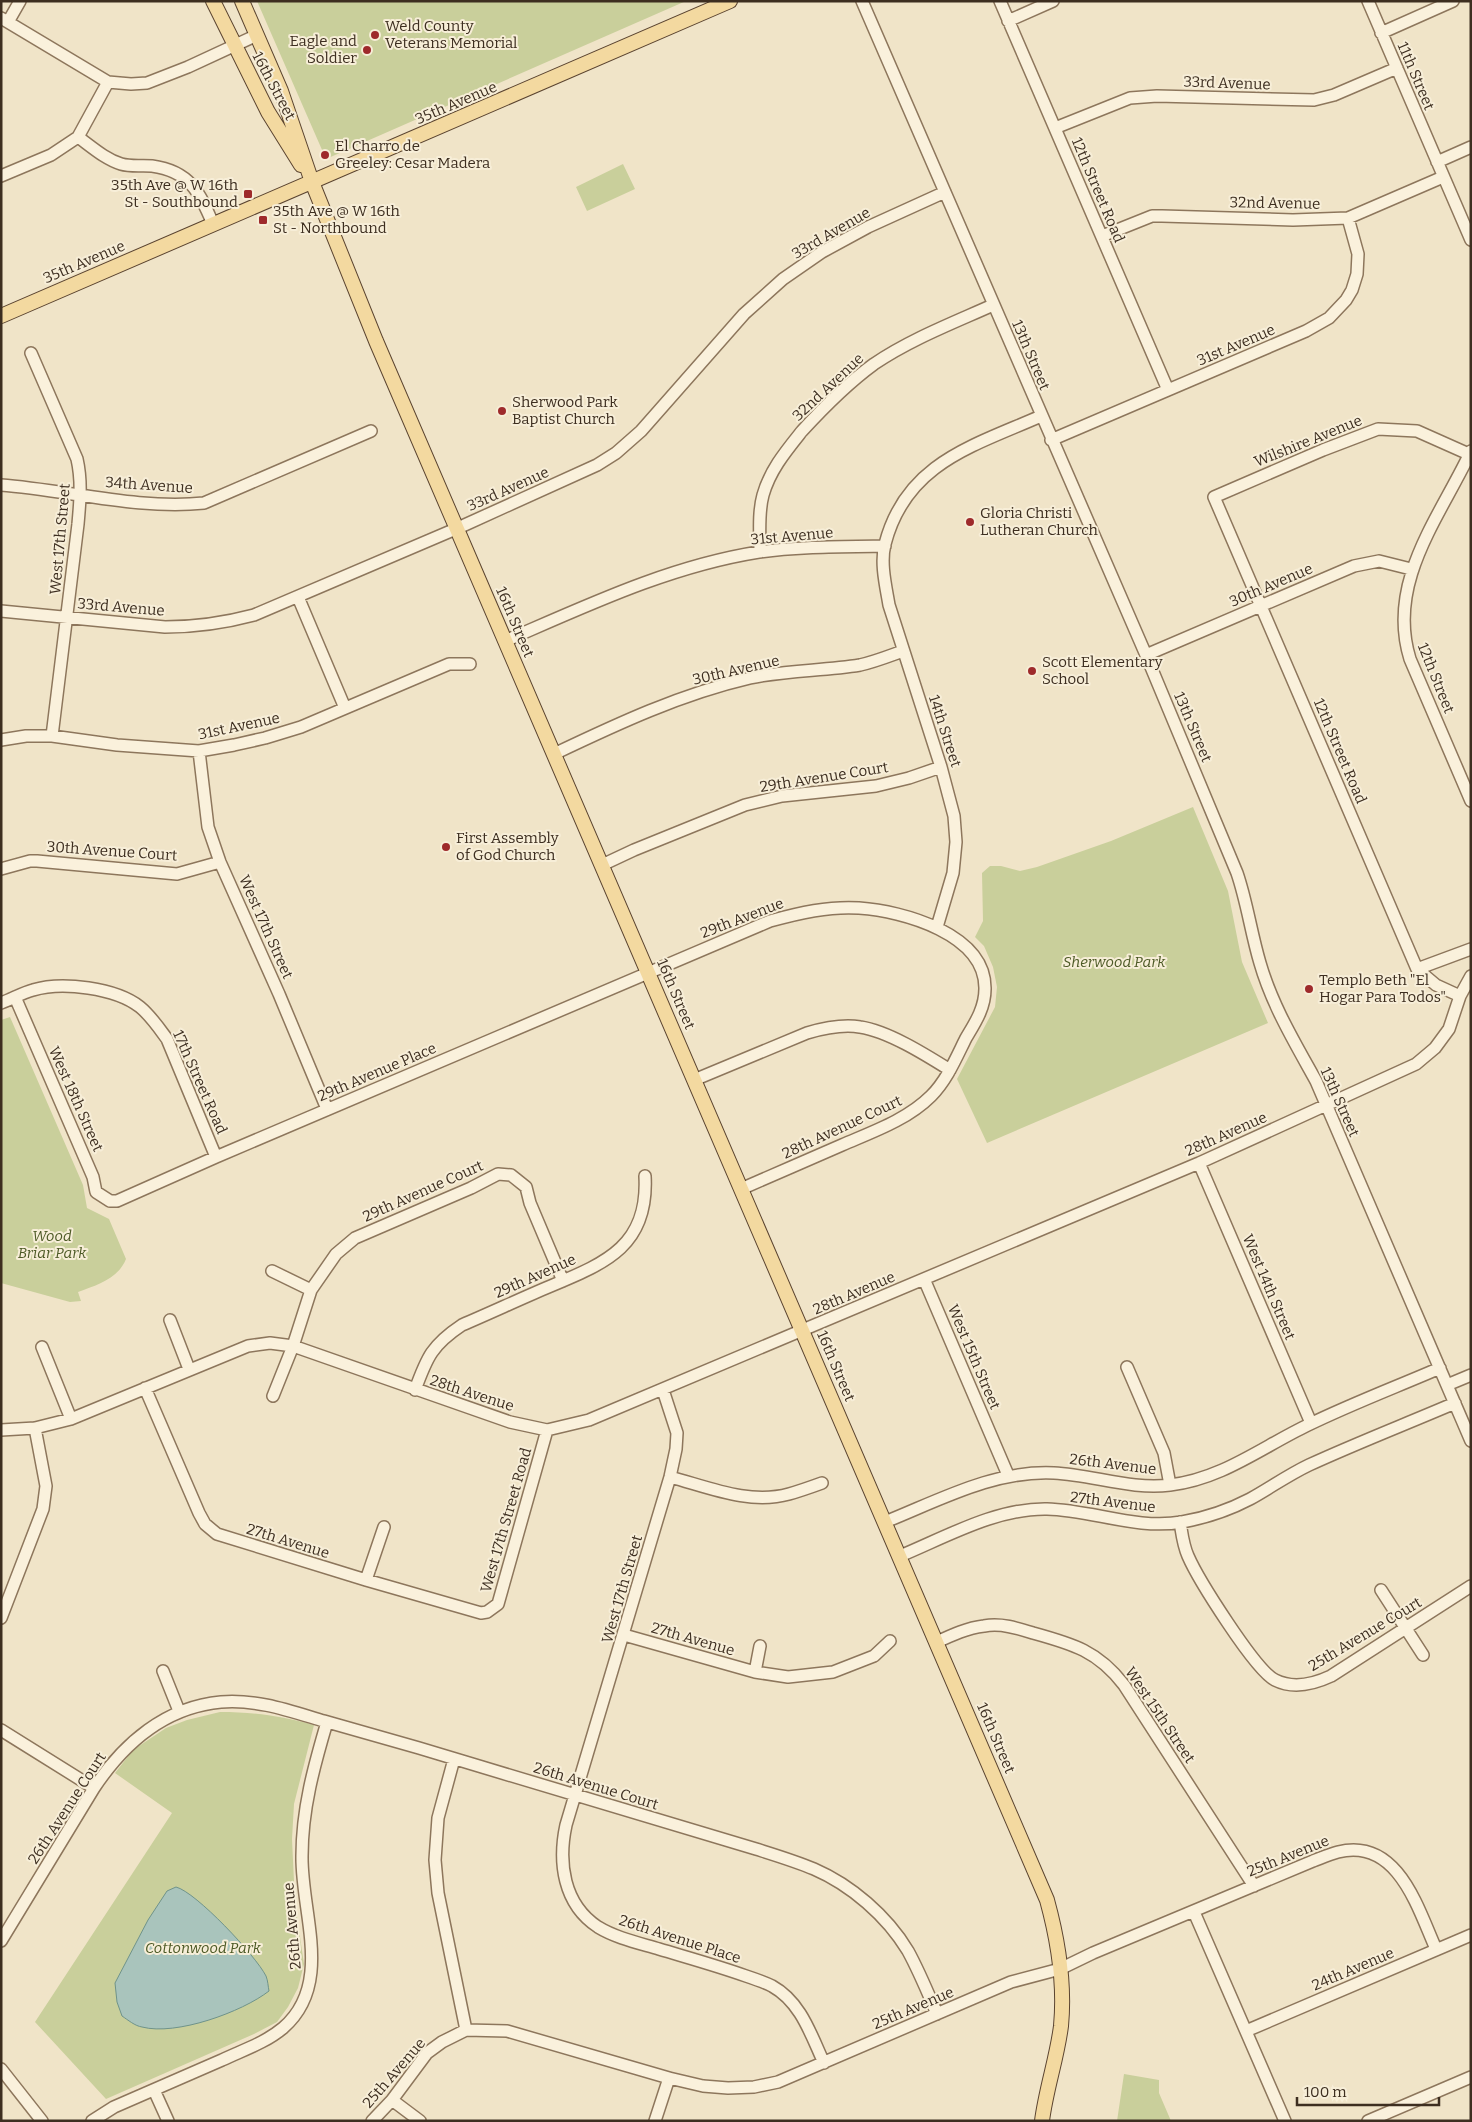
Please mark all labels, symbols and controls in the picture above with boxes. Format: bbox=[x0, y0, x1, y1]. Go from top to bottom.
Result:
place label: Weld County Veterans Memorial bbox=[385, 17, 517, 52]
marker: Weld County Veterans Memorial bbox=[369, 29, 381, 41]
place label: Eagle and Soldier bbox=[289, 32, 357, 67]
street label: 11th Street bbox=[1394, 39, 1439, 113]
marker: Eagle and Soldier bbox=[361, 44, 373, 56]
street label: 16th Street bbox=[248, 49, 300, 124]
street label: 33rd Avenue bbox=[1183, 72, 1271, 94]
street label: 35th Avenue bbox=[412, 78, 500, 128]
street label: 12th Street Road bbox=[1068, 135, 1128, 245]
place label: El Charro de Greeley: Cesar Madera bbox=[335, 137, 490, 172]
marker: El Charro de Greeley: Cesar Madera bbox=[319, 149, 331, 161]
place label: 35th Ave @ W 16th St - Southbound bbox=[111, 176, 239, 211]
marker: 35th Ave @ W 16th St - Southbound bbox=[242, 188, 254, 200]
street label: 32nd Avenue bbox=[1229, 193, 1321, 213]
place label: 35th Ave @ W 16th St - Northbound bbox=[273, 202, 401, 237]
street label: 33rd Avenue bbox=[789, 203, 873, 263]
marker: 35th Ave @ W 16th St - Northbound bbox=[257, 214, 269, 226]
street label: 35th Avenue bbox=[40, 237, 128, 287]
street label: 13th Street bbox=[1008, 317, 1054, 393]
street label: 31st Avenue bbox=[1194, 321, 1278, 369]
street label: 32nd Avenue bbox=[789, 349, 867, 425]
place label: Sherwood Park Baptist Church bbox=[512, 393, 618, 428]
marker: Sherwood Park Baptist Church bbox=[496, 405, 508, 417]
street label: Wilshire Avenue bbox=[1251, 411, 1365, 471]
street label: 33rd Avenue bbox=[464, 463, 552, 515]
street label: 34th Avenue bbox=[105, 473, 193, 497]
street label: West 17th Street bbox=[46, 482, 74, 595]
place label: Gloria Christi Lutheran Church bbox=[980, 504, 1099, 539]
marker: Gloria Christi Lutheran Church bbox=[964, 516, 976, 528]
street label: 31st Avenue bbox=[750, 523, 834, 549]
street label: 30th Avenue bbox=[1227, 559, 1315, 611]
street label: 16th Street bbox=[492, 584, 538, 660]
street label: 33rd Avenue bbox=[77, 594, 165, 620]
street label: 12th Street bbox=[1414, 640, 1458, 716]
street label: 30th Avenue bbox=[691, 651, 781, 689]
place label: Scott Elementary School bbox=[1042, 653, 1163, 688]
marker: Scott Elementary School bbox=[1026, 665, 1038, 677]
street label: 13th Street bbox=[1170, 689, 1216, 765]
street label: 14th Street bbox=[925, 693, 965, 770]
street label: 12th Street Road bbox=[1310, 696, 1370, 806]
street label: 31st Avenue bbox=[197, 709, 281, 743]
street label: 29th Avenue Court bbox=[759, 758, 890, 796]
place label: First Assembly of God Church bbox=[456, 829, 559, 864]
street label: 30th Avenue Court bbox=[46, 837, 178, 865]
marker: First Assembly of God Church bbox=[440, 841, 452, 853]
street label: West 17th Street bbox=[235, 872, 297, 982]
street label: 29th Avenue bbox=[698, 894, 786, 942]
park label: Sherwood Park bbox=[1063, 953, 1166, 971]
street label: 16th Street bbox=[653, 956, 699, 1032]
place label: Templo Beth "El Hogar Para Todos" bbox=[1319, 971, 1446, 1006]
marker: Templo Beth "El Hogar Para Todos" bbox=[1303, 983, 1315, 995]
street label: 17th Street Road bbox=[169, 1027, 231, 1137]
street label: 29th Avenue Place bbox=[315, 1039, 439, 1105]
street label: West 18th Street bbox=[45, 1044, 107, 1155]
street label: 13th Street bbox=[1317, 1064, 1364, 1140]
street label: 28th Avenue Court bbox=[779, 1091, 905, 1163]
street label: 28th Avenue bbox=[1182, 1108, 1270, 1160]
street label: 29th Avenue Court bbox=[360, 1156, 486, 1226]
park label: Wood Briar Park bbox=[18, 1227, 87, 1262]
street label: West 14th Street bbox=[1239, 1232, 1300, 1343]
street label: 29th Avenue bbox=[491, 1250, 579, 1302]
street label: 28th Avenue bbox=[810, 1268, 898, 1318]
street label: West 15th Street bbox=[944, 1302, 1004, 1413]
street label: 16th Street bbox=[813, 1328, 859, 1404]
street label: 28th Avenue bbox=[428, 1371, 516, 1415]
street label: West 17th Street Road bbox=[477, 1445, 535, 1594]
street label: 26th Avenue bbox=[1069, 1450, 1157, 1478]
street label: 27th Avenue bbox=[1069, 1488, 1157, 1516]
street label: 27th Avenue bbox=[244, 1520, 332, 1562]
street label: West 17th Street bbox=[598, 1532, 646, 1645]
street label: 25th Avenue Court bbox=[1305, 1593, 1425, 1675]
street label: 27th Avenue bbox=[649, 1619, 737, 1659]
street label: West 15th Street bbox=[1121, 1663, 1199, 1767]
street label: 16th Street bbox=[973, 1700, 1019, 1776]
street label: 26th Avenue Court bbox=[24, 1748, 110, 1867]
street label: 26th Avenue Court bbox=[531, 1758, 661, 1814]
street label: 25th Avenue bbox=[1245, 1831, 1331, 1881]
street label: 26th Avenue bbox=[279, 1882, 305, 1970]
street label: 26th Avenue Place bbox=[617, 1911, 743, 1967]
park label: Cottonwood Park bbox=[145, 1939, 262, 1957]
street label: 24th Avenue bbox=[1309, 1944, 1397, 1994]
street label: 25th Avenue bbox=[870, 1983, 956, 2033]
street label: 25th Avenue bbox=[359, 2034, 429, 2112]
scale bar bbox=[1297, 2074, 1440, 2106]
text: 100 m bbox=[1304, 2083, 1347, 2101]

